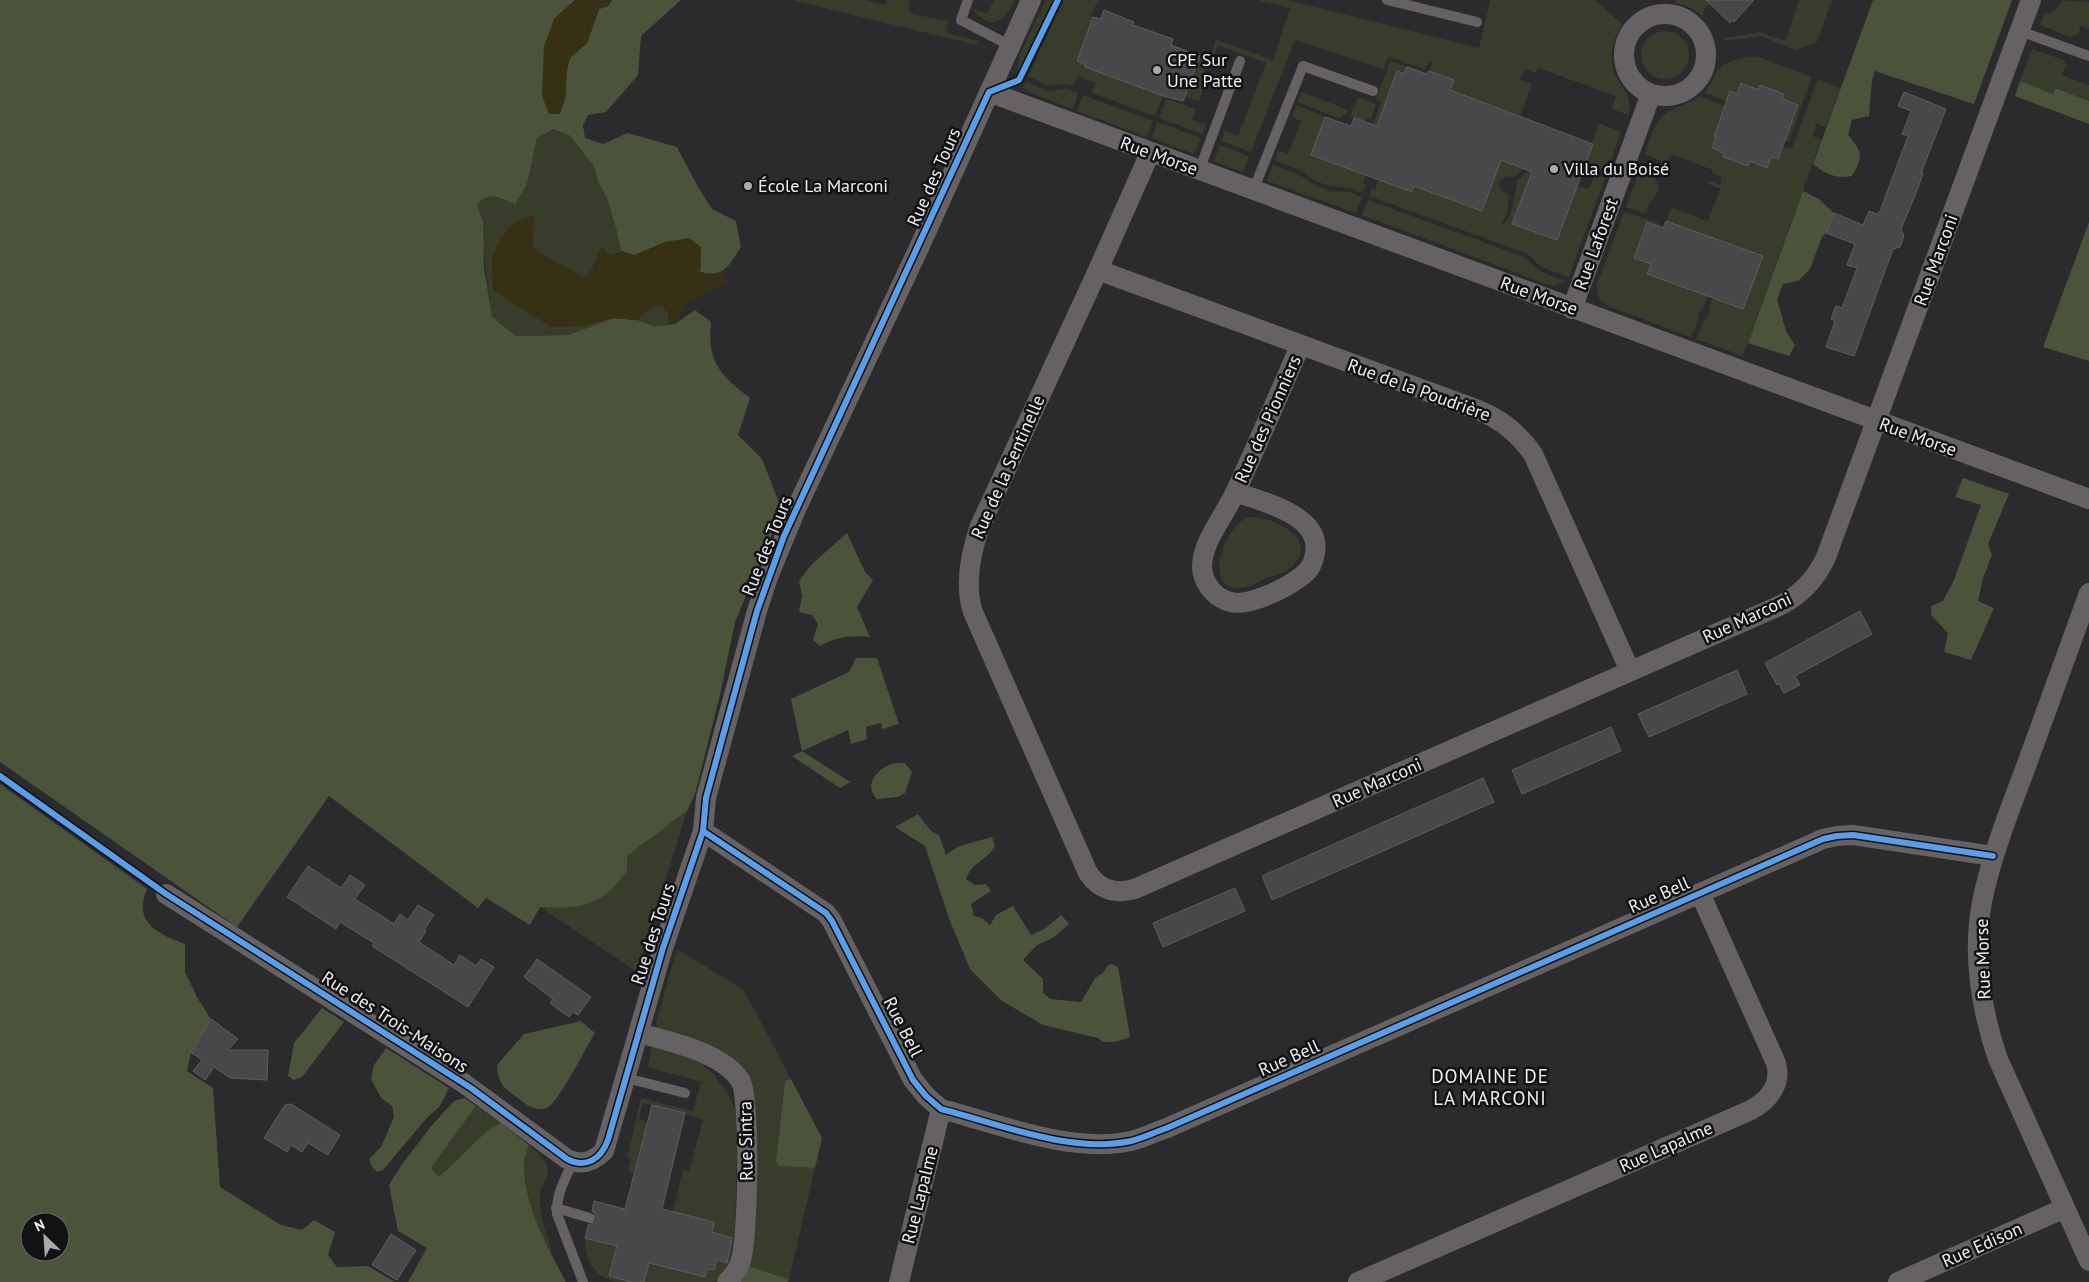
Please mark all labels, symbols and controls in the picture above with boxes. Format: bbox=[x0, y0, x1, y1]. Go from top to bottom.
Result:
place label: CPE Sur Une Patte bbox=[1167, 48, 1242, 92]
marker: CPE Sur Une Patte bbox=[1151, 64, 1163, 76]
street label: Rue des Tours bbox=[902, 124, 966, 230]
street label: Rue Morse bbox=[1117, 131, 1201, 180]
place label: Villa du Boisé bbox=[1563, 157, 1669, 180]
marker: Villa du Boisé bbox=[1548, 163, 1560, 175]
place label: École La Marconi bbox=[758, 174, 888, 197]
marker: École La Marconi bbox=[742, 180, 754, 192]
street label: Rue Laforest bbox=[1568, 195, 1623, 293]
street label: Rue Marconi bbox=[1908, 211, 1963, 309]
street label: Rue Morse bbox=[1497, 271, 1581, 320]
street label: Rue des Pionniers bbox=[1229, 351, 1306, 486]
street label: Rue de la Poudrière bbox=[1344, 353, 1494, 426]
street label: Rue de la Sentinelle bbox=[966, 391, 1050, 542]
street label: Rue Morse bbox=[1876, 412, 1960, 461]
street label: Rue des Tours bbox=[736, 493, 797, 599]
street label: Rue Marconi bbox=[1699, 587, 1795, 648]
street label: Rue Marconi bbox=[1328, 753, 1425, 812]
street label: Rue Bell bbox=[1625, 871, 1694, 918]
street label: Rue des Tours bbox=[625, 880, 680, 988]
street label: Rue Morse bbox=[1970, 918, 1995, 1000]
street label: Rue des Trois-Maisons bbox=[318, 966, 473, 1078]
street label: Rue Bell bbox=[879, 993, 929, 1061]
street label: Rue Bell bbox=[1255, 1034, 1324, 1081]
district label: DOMAINE DE LA MARCONI bbox=[1431, 1064, 1549, 1110]
street label: Rue Sintra bbox=[733, 1101, 758, 1181]
street label: Rue Lapalme bbox=[1616, 1116, 1716, 1177]
street label: Rue Lapalme bbox=[896, 1144, 943, 1246]
north arrow bbox=[20, 1212, 70, 1262]
text: N bbox=[32, 1215, 47, 1235]
street label: Rue Edison bbox=[1938, 1217, 2025, 1272]

